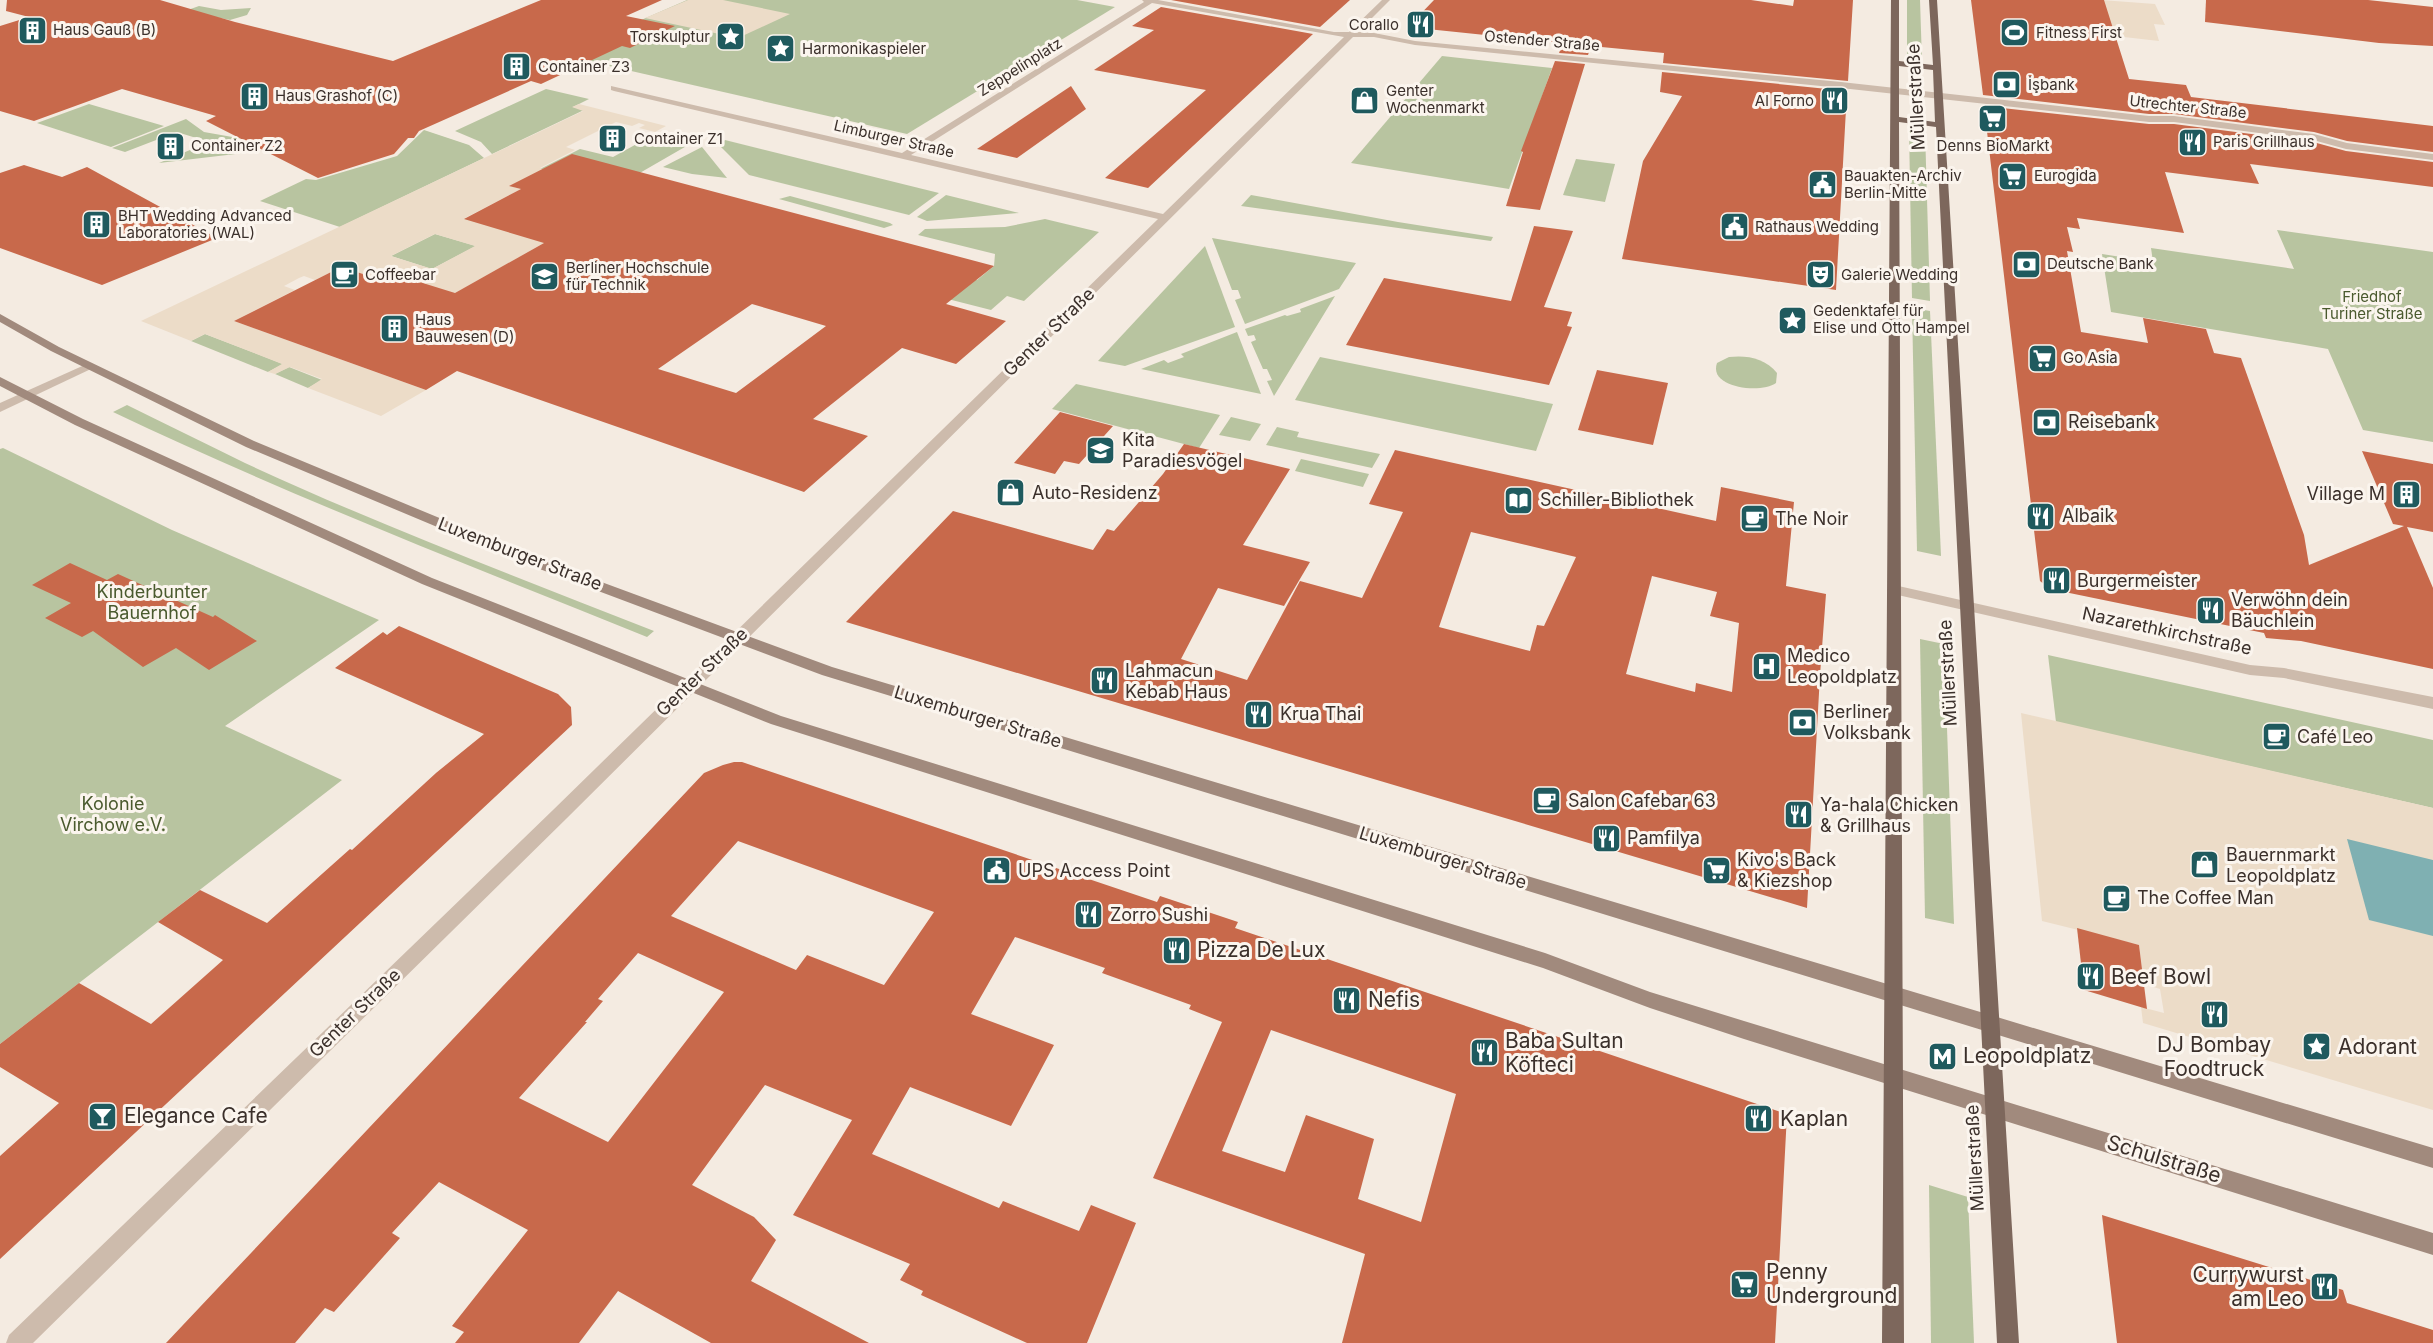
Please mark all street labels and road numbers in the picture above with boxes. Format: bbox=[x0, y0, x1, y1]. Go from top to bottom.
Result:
street label: Ostender Straße bbox=[1483, 26, 1601, 55]
street label: Zeppelinplatz bbox=[974, 33, 1065, 100]
street label: Müllerstraße bbox=[1902, 43, 1929, 151]
street label: Utrechter Straße bbox=[2129, 91, 2248, 122]
street label: Limburger Straße bbox=[832, 115, 956, 162]
street label: Genter Straße bbox=[999, 283, 1099, 380]
street label: Luxemburger Straße bbox=[435, 513, 605, 595]
street label: Nazarethkirchstraße bbox=[2080, 602, 2254, 659]
street label: Müllerstraße bbox=[1934, 619, 1961, 727]
street label: Genter Straße bbox=[652, 623, 752, 720]
street label: Luxemburger Straße bbox=[892, 681, 1064, 752]
street label: Luxemburger Straße bbox=[1357, 822, 1529, 893]
street label: Genter Straße bbox=[305, 964, 405, 1061]
street label: Müllerstraße bbox=[1961, 1104, 1988, 1212]
street label: Schulstraße bbox=[2104, 1129, 2224, 1188]

